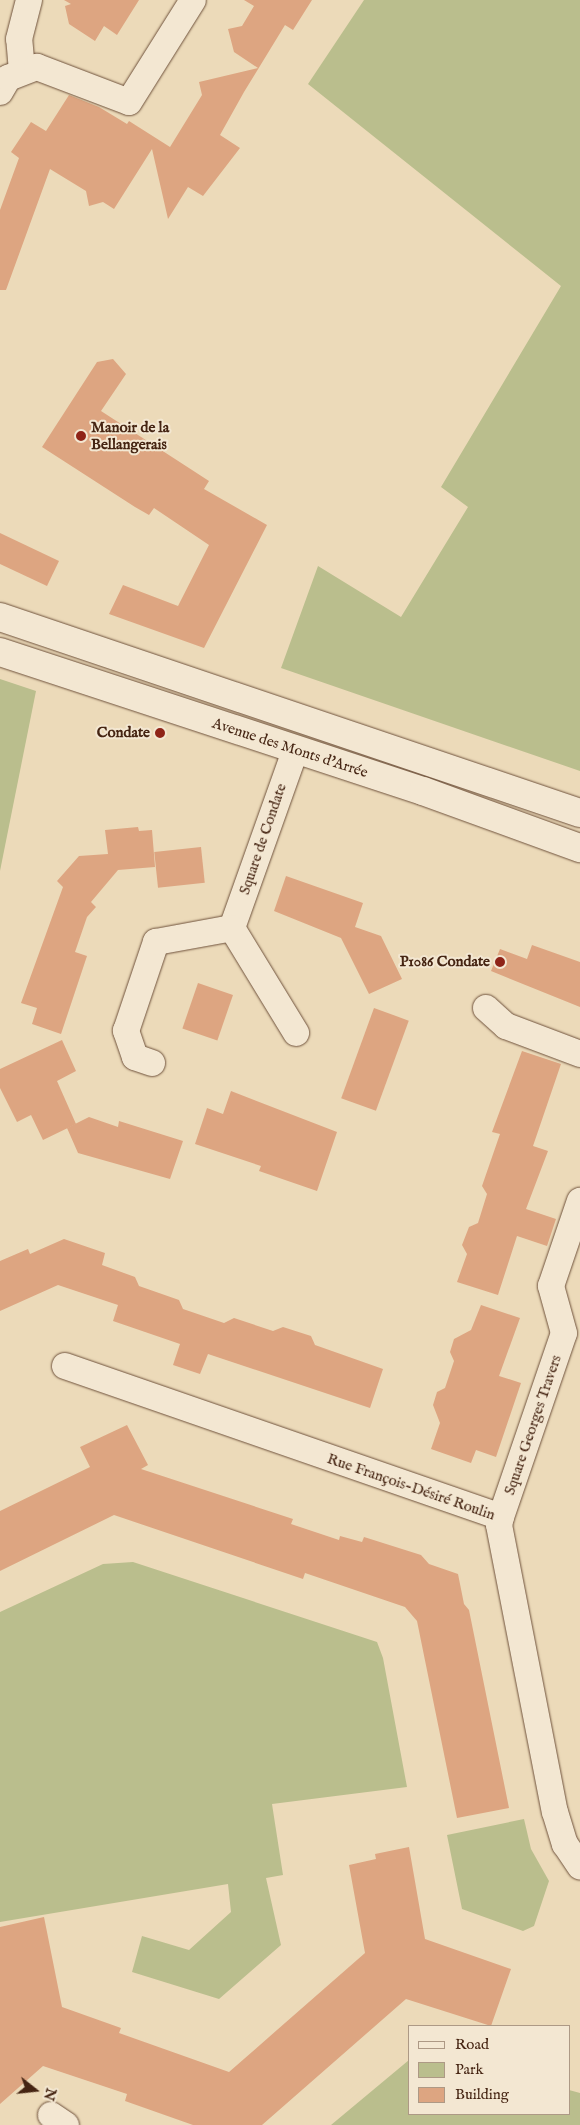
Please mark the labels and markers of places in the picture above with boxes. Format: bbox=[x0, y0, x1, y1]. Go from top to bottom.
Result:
place label: Manoir de la Bellangerais bbox=[91, 418, 169, 453]
marker: Manoir de la Bellangerais bbox=[75, 430, 87, 442]
place label: Condate bbox=[97, 724, 150, 742]
marker: Condate bbox=[154, 727, 166, 739]
place label: P1086 Condate bbox=[400, 953, 490, 971]
marker: P1086 Condate bbox=[494, 956, 506, 968]

